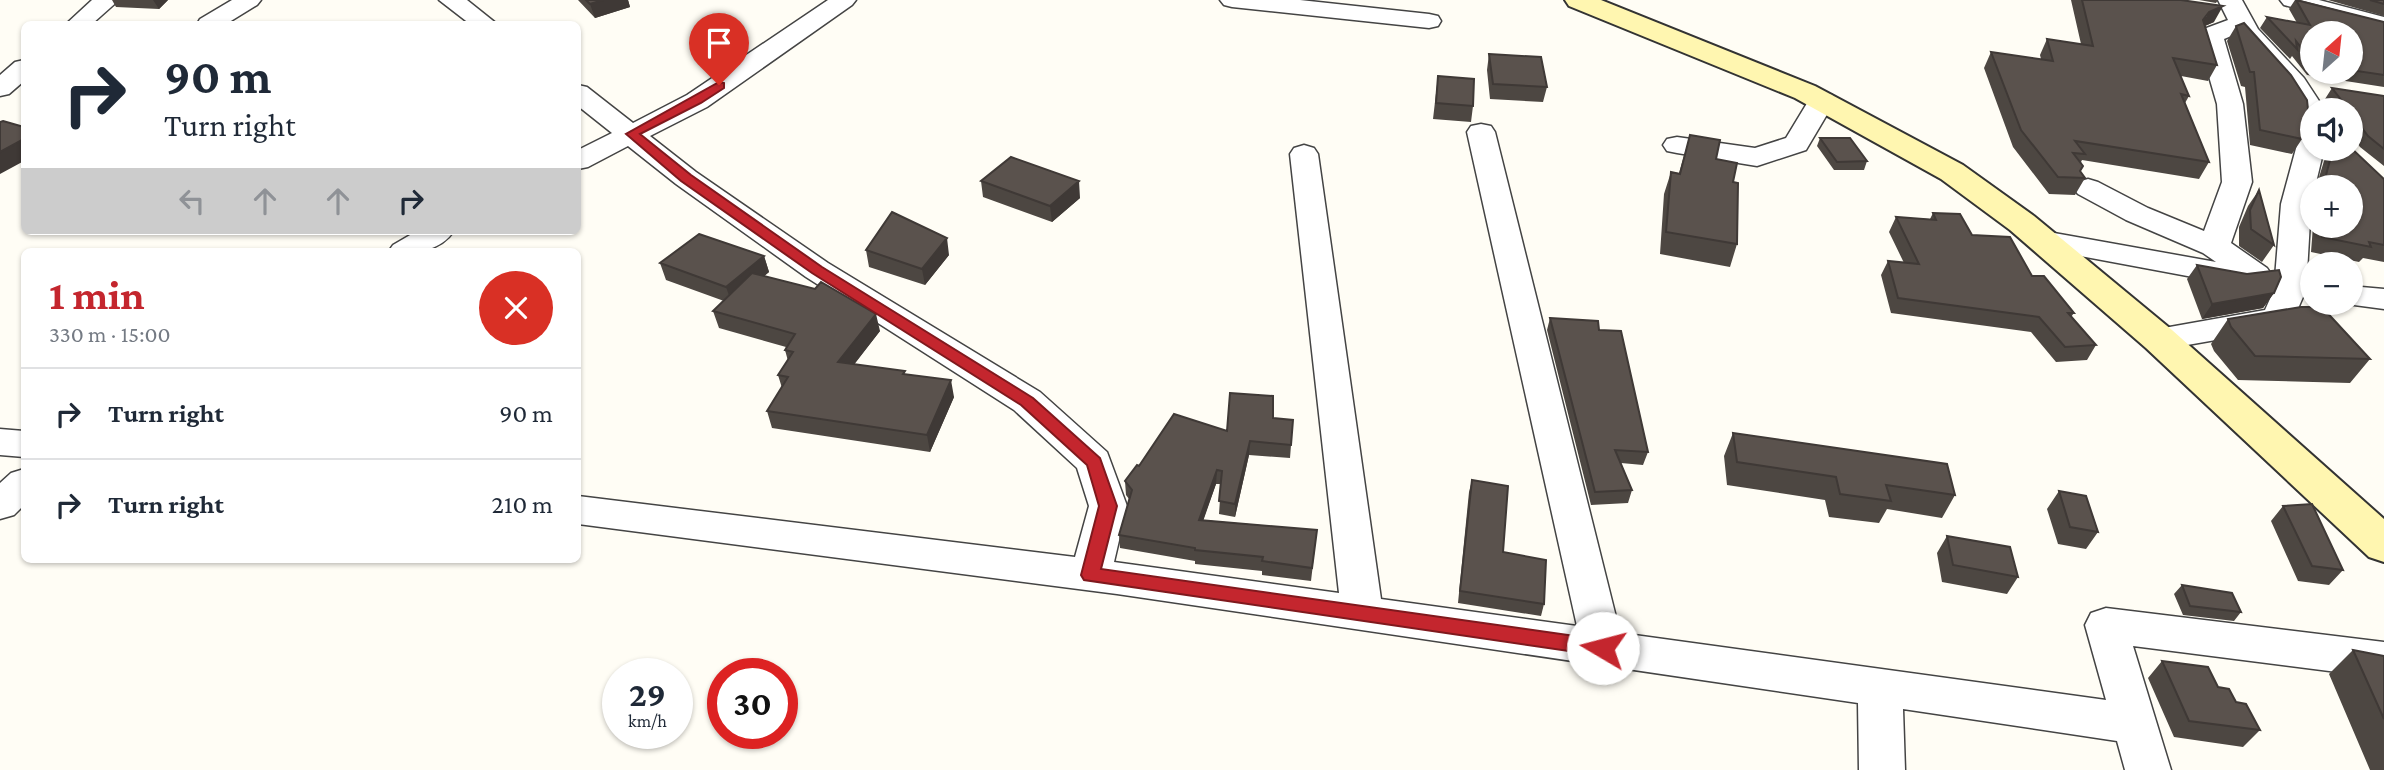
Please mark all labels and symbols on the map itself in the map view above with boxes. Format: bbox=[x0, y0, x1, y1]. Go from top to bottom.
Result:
pin bbox=[689, 13, 749, 85]
north arrow bbox=[2300, 21, 2362, 84]
position arrow bbox=[1566, 611, 1640, 685]
speed limit sign: 30 bbox=[707, 658, 798, 749]

